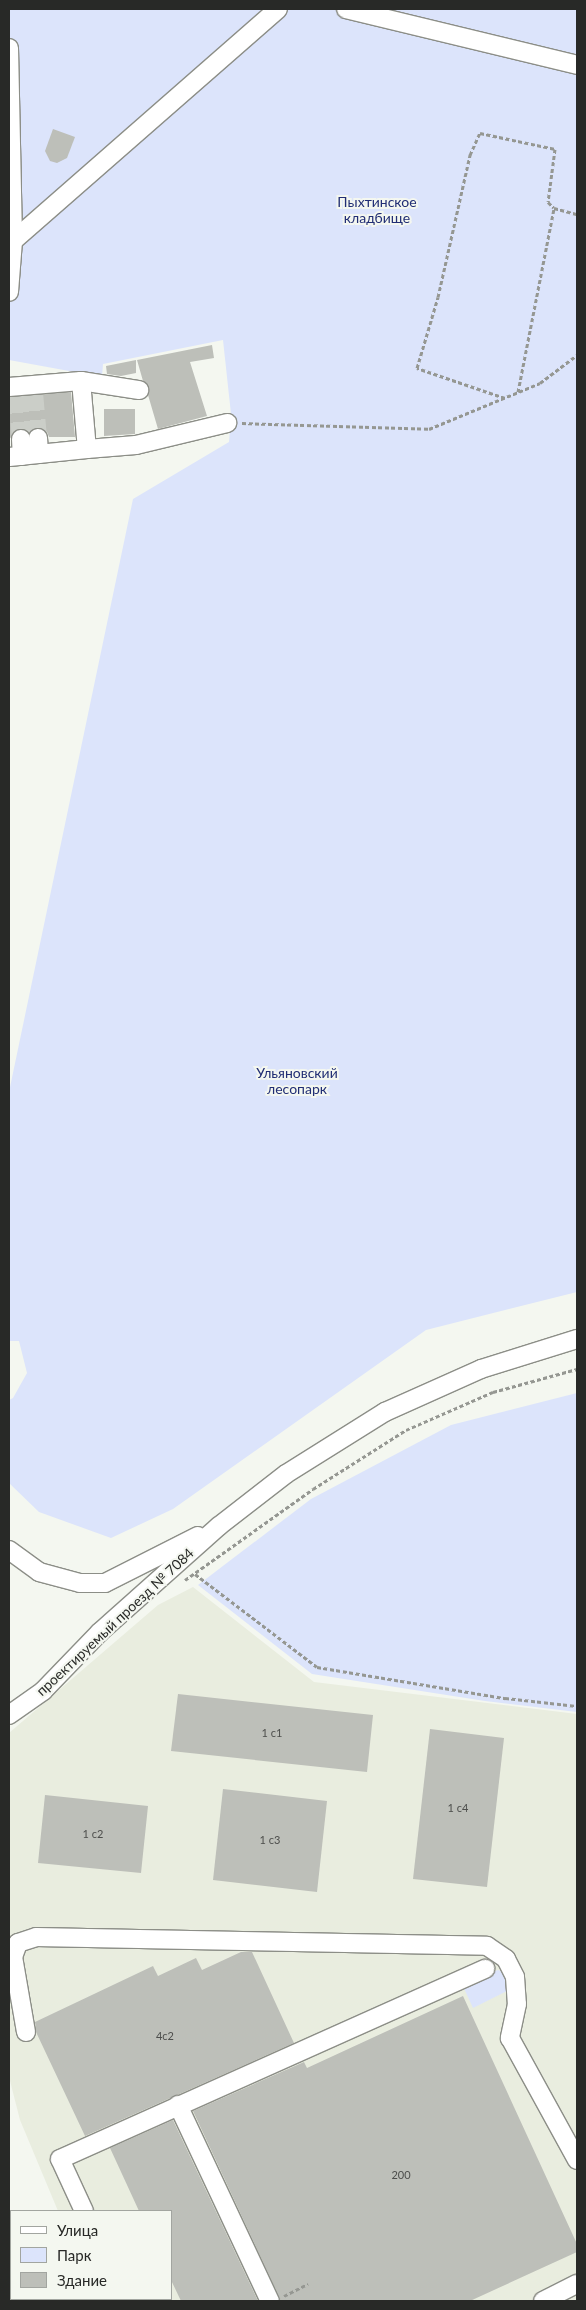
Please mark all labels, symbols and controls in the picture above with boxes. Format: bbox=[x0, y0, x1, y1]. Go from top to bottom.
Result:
park label: Пыхтинское кладбище bbox=[337, 194, 417, 226]
park label: Ульяновский лесопарк bbox=[256, 1065, 338, 1098]
street label: проектируемый проезд № 7084 bbox=[33, 1545, 197, 1699]
house number: 1 с1 bbox=[262, 1726, 282, 1740]
house number: 1 с4 bbox=[448, 1801, 468, 1815]
house number: 1 с2 bbox=[83, 1827, 103, 1841]
house number: 1 с3 bbox=[260, 1833, 280, 1847]
house number: 4с2 bbox=[156, 2029, 174, 2043]
house number: 200 bbox=[391, 2168, 411, 2182]
legend bbox=[10, 2210, 172, 2300]
text: Улица bbox=[57, 2221, 98, 2239]
text: Парк bbox=[57, 2246, 91, 2264]
text: Здание bbox=[57, 2271, 107, 2289]

